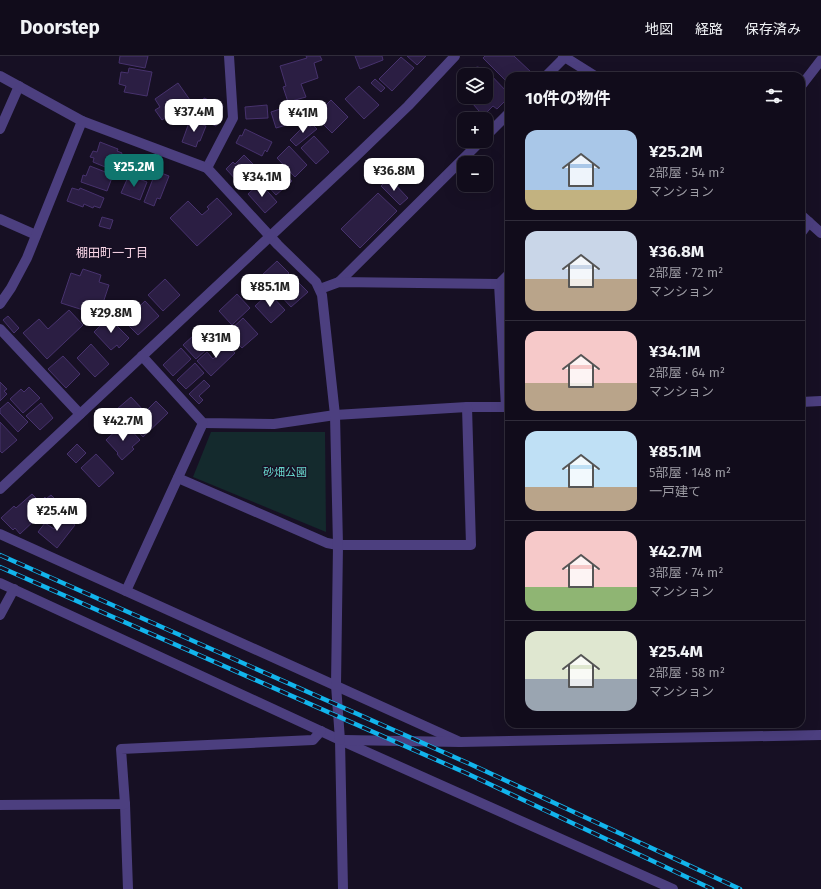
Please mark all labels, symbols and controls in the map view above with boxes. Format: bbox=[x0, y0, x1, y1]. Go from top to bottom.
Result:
text: Doorstep bbox=[20, 16, 100, 39]
text: 地図 bbox=[645, 21, 673, 38]
text: 経路 bbox=[695, 21, 723, 38]
text: 保存済み bbox=[745, 21, 801, 38]
map controls bbox=[457, 68, 493, 192]
button: layers bbox=[457, 68, 493, 104]
icon: filters bbox=[763, 85, 785, 107]
text: 10件の物件 bbox=[525, 88, 611, 109]
pin: ¥37.4M bbox=[161, 99, 227, 133]
pin: ¥41M bbox=[279, 100, 327, 134]
text: ¥37.4M bbox=[174, 104, 214, 119]
text: ¥41M bbox=[288, 105, 318, 120]
button: + bbox=[457, 112, 493, 148]
text: ¥25.2M bbox=[649, 141, 703, 162]
icon: home bbox=[557, 146, 605, 194]
pin: ¥25.2M bbox=[101, 154, 167, 188]
button: − bbox=[457, 156, 493, 192]
pin: ¥36.8M bbox=[361, 158, 427, 192]
text: ¥25.2M bbox=[114, 159, 154, 174]
text: ¥36.8M bbox=[373, 163, 415, 178]
pin: ¥34.1M bbox=[229, 164, 295, 198]
text: 2部屋 · 54 m² bbox=[649, 165, 725, 180]
text: ¥34.1M bbox=[242, 169, 282, 184]
text: マンション bbox=[649, 184, 714, 199]
text: ¥36.8M bbox=[649, 241, 704, 262]
district label: 棚田町一丁目 bbox=[76, 246, 148, 260]
icon: home bbox=[557, 247, 605, 295]
text: 2部屋 · 72 m² bbox=[649, 265, 723, 280]
pin: ¥85.1M bbox=[237, 274, 303, 308]
text: ¥85.1M bbox=[250, 279, 290, 294]
text: マンション bbox=[649, 284, 714, 299]
pin: ¥29.8M bbox=[78, 300, 144, 334]
text: ¥29.8M bbox=[90, 305, 132, 320]
pin: ¥31M bbox=[192, 325, 240, 359]
text: ¥31M bbox=[201, 330, 231, 345]
text: ¥34.1M bbox=[649, 341, 700, 362]
icon: home bbox=[557, 347, 605, 395]
text: 2部屋 · 64 m² bbox=[649, 365, 725, 380]
text: マンション bbox=[649, 384, 714, 399]
pin: ¥42.7M bbox=[90, 408, 156, 442]
text: ¥42.7M bbox=[103, 413, 143, 428]
text: ¥85.1M bbox=[649, 441, 701, 462]
icon: home bbox=[557, 447, 605, 495]
text: 5部屋 · 148 m² bbox=[649, 465, 731, 480]
park label: 砂畑公園 bbox=[263, 466, 307, 479]
text: 一戸建て bbox=[649, 484, 701, 499]
pin: ¥25.4M bbox=[24, 498, 90, 532]
text: ¥25.4M bbox=[36, 503, 78, 518]
text: ¥42.7M bbox=[649, 541, 702, 562]
icon: home bbox=[557, 547, 605, 595]
text: 3部屋 · 74 m² bbox=[649, 565, 723, 580]
text: マンション bbox=[649, 584, 714, 599]
text: ¥25.4M bbox=[649, 641, 703, 662]
icon: home bbox=[557, 647, 605, 695]
text: 2部屋 · 58 m² bbox=[649, 665, 725, 680]
text: マンション bbox=[649, 684, 714, 699]

